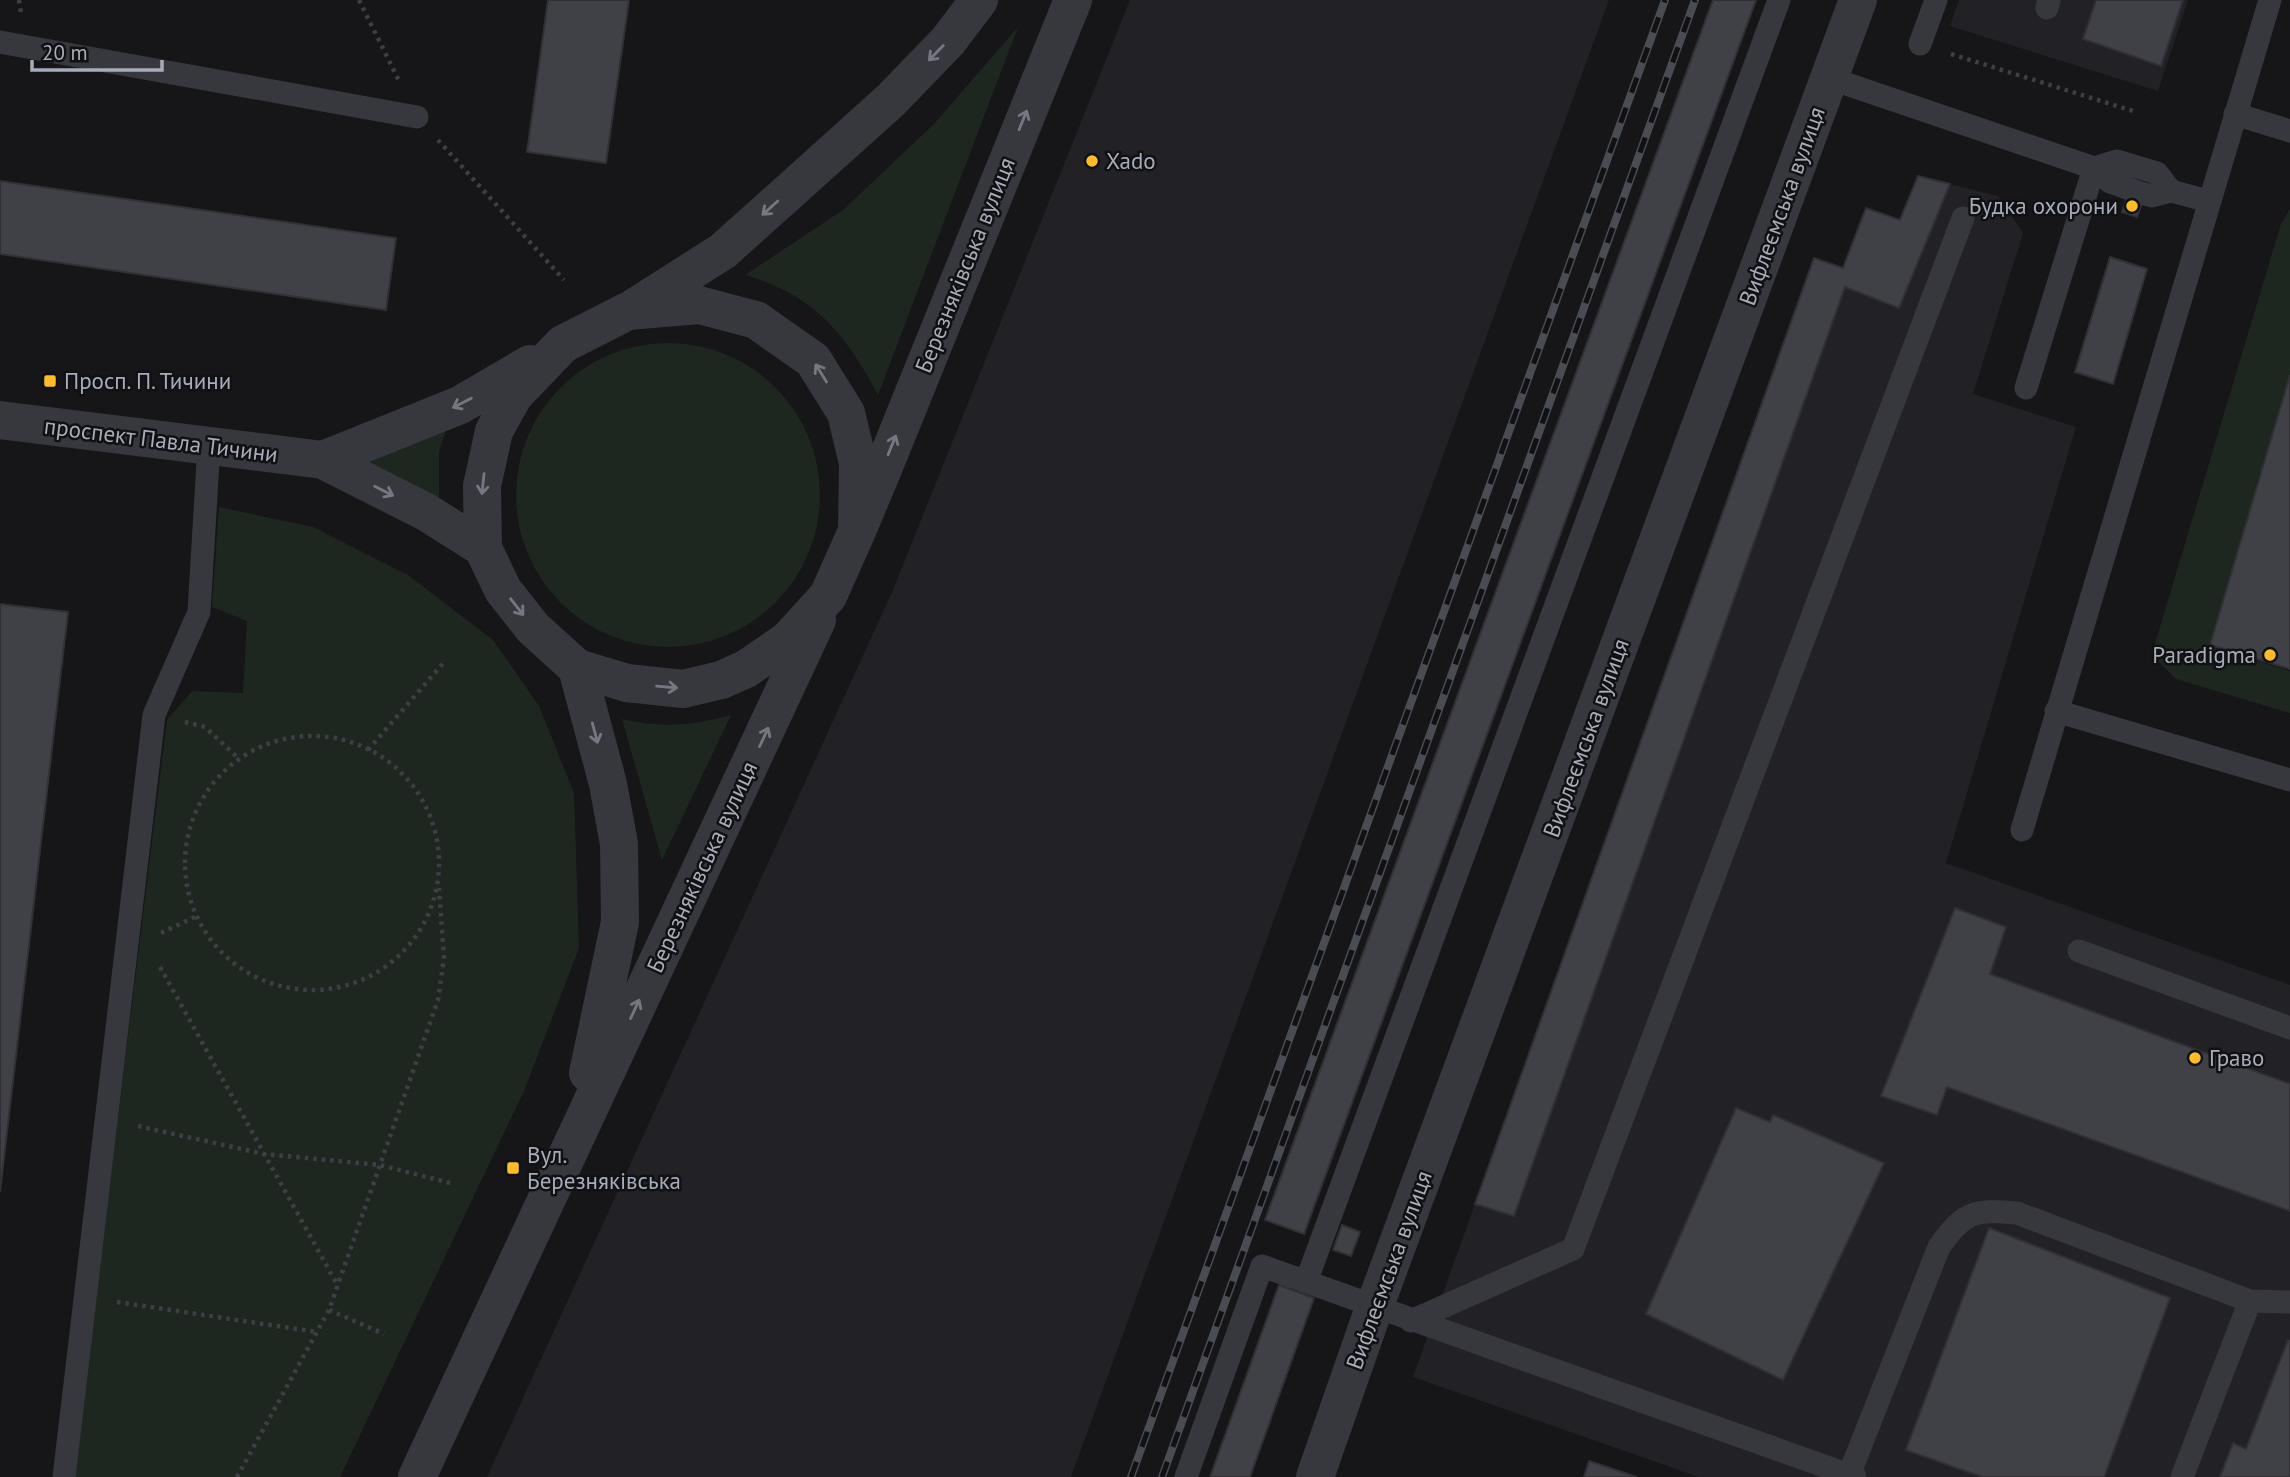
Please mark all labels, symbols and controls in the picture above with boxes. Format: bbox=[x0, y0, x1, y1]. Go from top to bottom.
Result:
scale bar bbox=[32, 28, 161, 72]
text: 20 m bbox=[42, 39, 88, 66]
one-way arrow bbox=[928, 44, 945, 61]
street label: Вифлеємська вулиця bbox=[1732, 103, 1831, 309]
one-way arrow bbox=[1018, 110, 1031, 132]
place label: Xado bbox=[1106, 146, 1156, 175]
street label: Березняківська вулиця bbox=[908, 153, 1021, 377]
marker: Xado bbox=[1084, 153, 1100, 169]
place label: Будка охорони bbox=[1969, 191, 2118, 220]
marker: Будка охорони bbox=[2124, 198, 2140, 214]
one-way arrow bbox=[761, 200, 779, 216]
one-way arrow bbox=[814, 364, 828, 384]
place label: Просп. П. Тичини bbox=[64, 366, 231, 395]
marker: Просп. П. Тичини bbox=[42, 373, 58, 389]
one-way arrow bbox=[452, 397, 473, 411]
street label: проспект Павла Тичини bbox=[43, 411, 279, 468]
one-way arrow bbox=[887, 435, 900, 456]
one-way arrow bbox=[477, 472, 490, 495]
one-way arrow bbox=[373, 484, 394, 498]
one-way arrow bbox=[509, 597, 524, 615]
street label: Вифлеємська вулиця bbox=[1536, 635, 1635, 841]
place label: Paradigma bbox=[2152, 640, 2256, 669]
marker: Paradigma bbox=[2262, 647, 2278, 663]
one-way arrow bbox=[655, 681, 678, 694]
one-way arrow bbox=[589, 722, 602, 744]
one-way arrow bbox=[758, 727, 771, 748]
street label: Березняківська вулиця bbox=[640, 757, 763, 977]
one-way arrow bbox=[629, 999, 642, 1020]
place label: Граво bbox=[2209, 1043, 2264, 1072]
marker: Граво bbox=[2187, 1050, 2203, 1066]
place label: Вул. Березняківська bbox=[527, 1140, 681, 1195]
marker: Вул. Березняківська bbox=[505, 1160, 521, 1176]
street label: Вифлеємська вулиця bbox=[1339, 1167, 1438, 1373]

